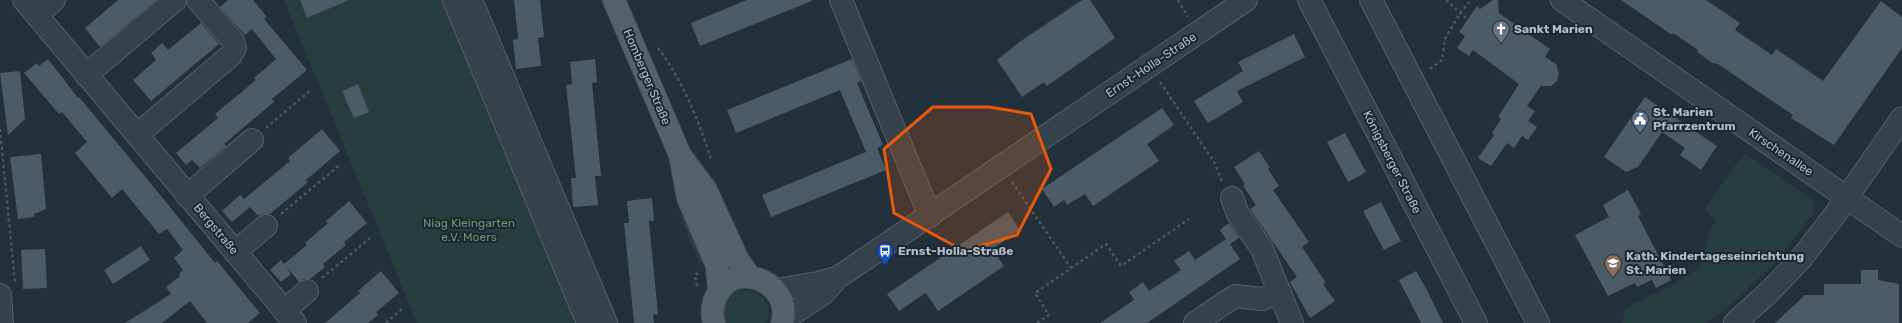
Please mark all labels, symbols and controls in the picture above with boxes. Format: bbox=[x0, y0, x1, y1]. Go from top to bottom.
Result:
church icon: Sankt Marien bbox=[1491, 19, 1511, 44]
place label: Sankt Marien bbox=[1514, 22, 1593, 36]
street label: Homberger Straße bbox=[621, 27, 674, 127]
street label: Ernst-Holla-Straße bbox=[1103, 29, 1199, 100]
place label: St. Marien Pfarrzentrum bbox=[1653, 105, 1735, 133]
street label: Königsberger Straße bbox=[1360, 108, 1424, 216]
public building icon: St. Marien Pfarrzentrum bbox=[1630, 109, 1650, 134]
street label: Kirschenallee bbox=[1746, 125, 1816, 179]
street label: Bergstraße bbox=[191, 201, 241, 257]
park label: Niag Kleingarten e.V. Moers bbox=[423, 216, 515, 244]
bus stop icon: Ernst-Holla-Straße bbox=[875, 241, 895, 266]
place label: Ernst-Holla-Straße bbox=[898, 244, 1013, 258]
place label: Kath. Kindertageseinrichtung St. Marien bbox=[1626, 249, 1804, 277]
school or university icon: Kath. Kindertageseinrichtung St. Marien bbox=[1603, 253, 1623, 278]

